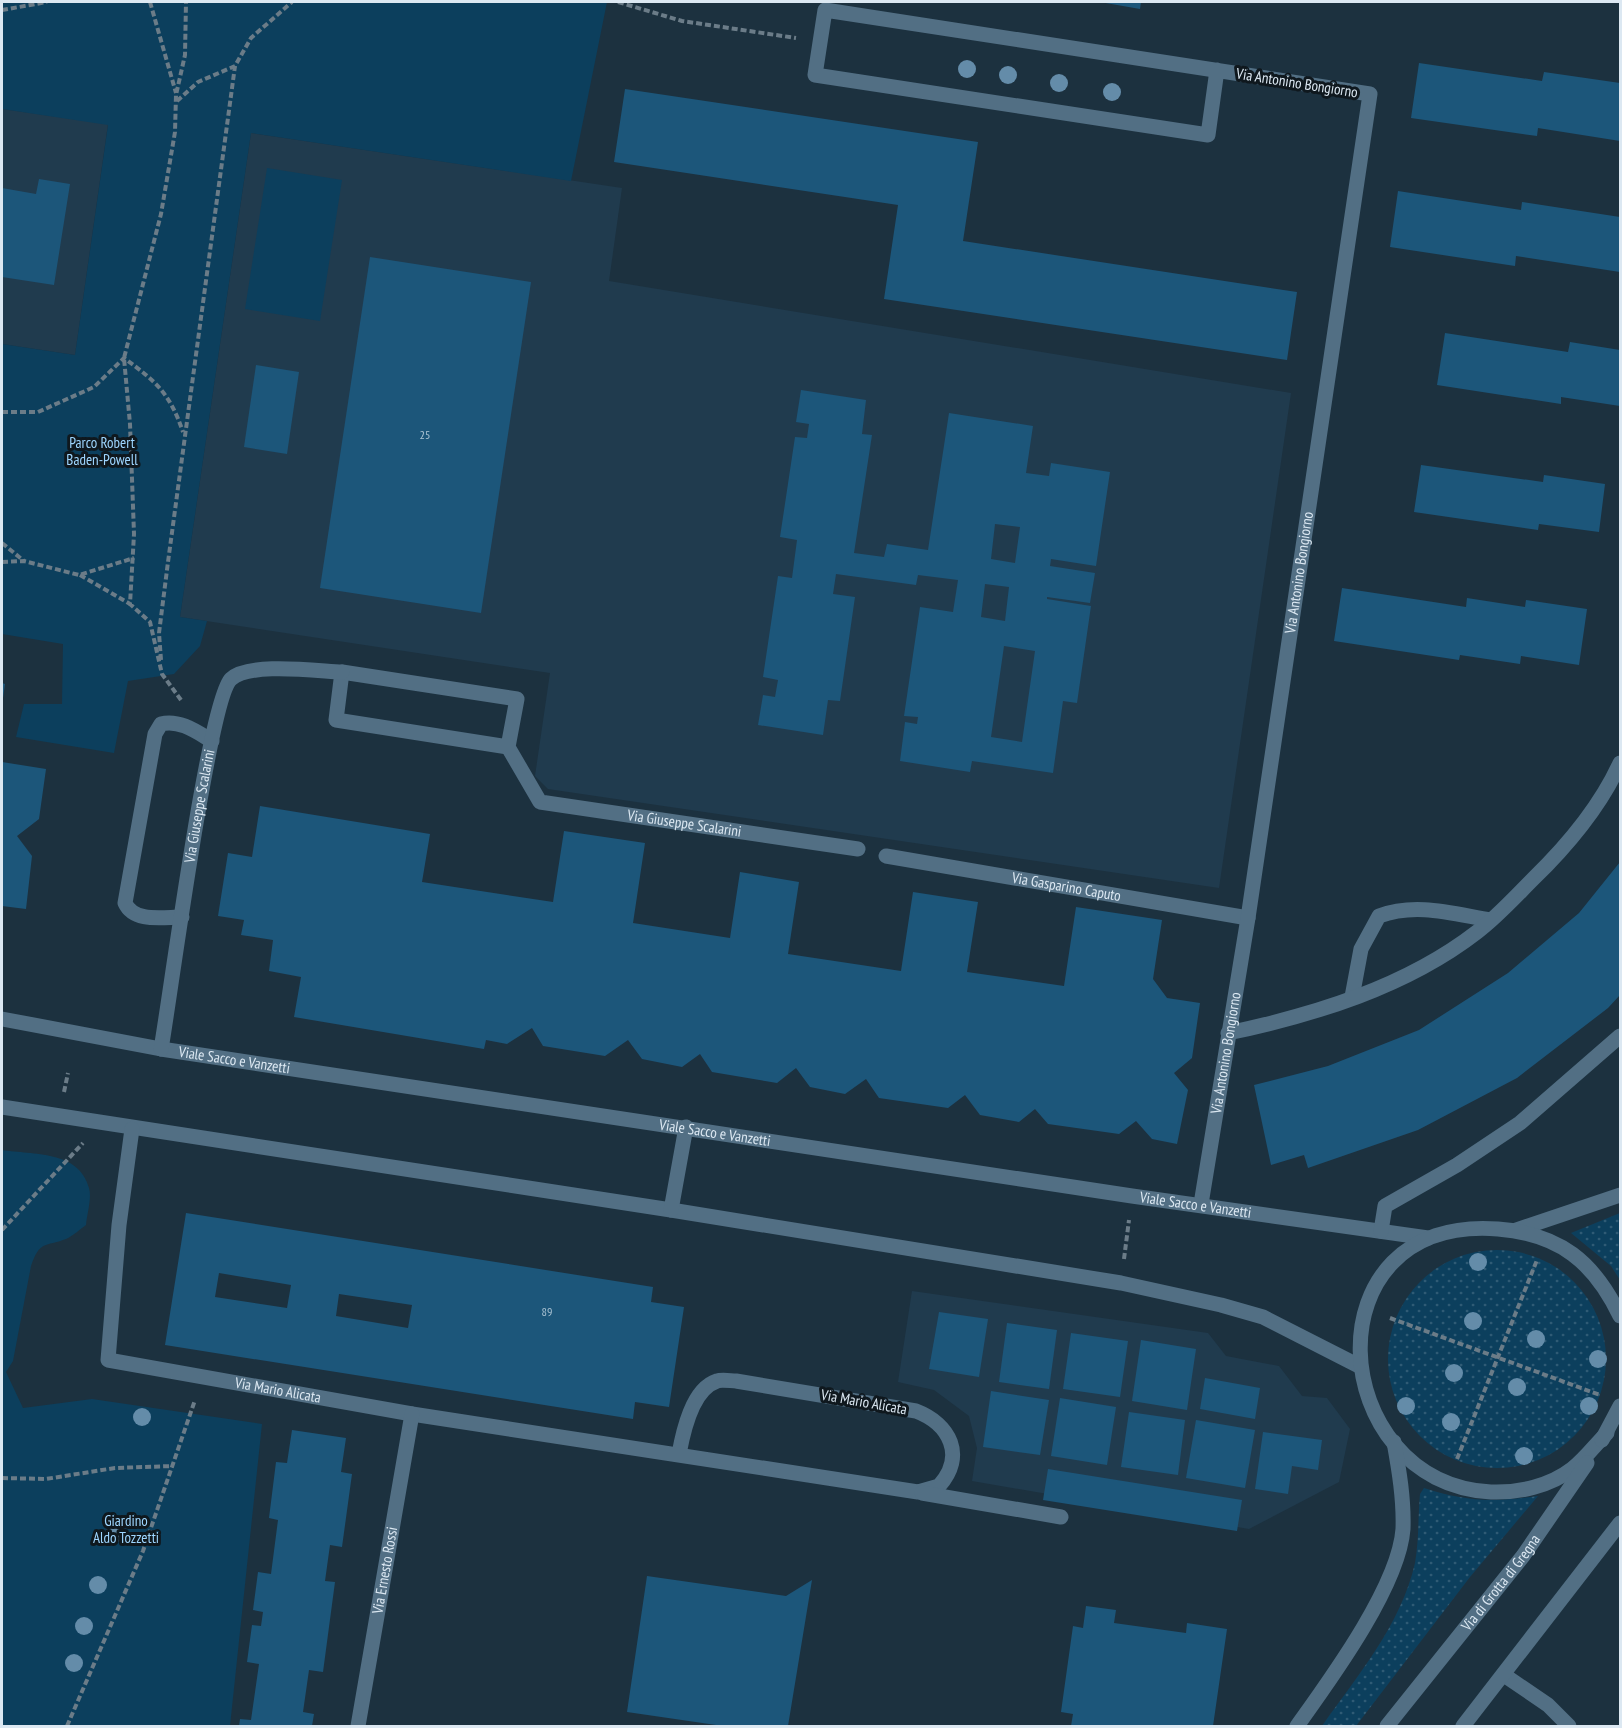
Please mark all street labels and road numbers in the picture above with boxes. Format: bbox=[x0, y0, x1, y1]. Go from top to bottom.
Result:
street label: Via Antonino Bongiorno bbox=[1234, 63, 1359, 101]
street label: Via Antonino Bongiorno bbox=[1280, 510, 1317, 636]
street label: Via Giuseppe Scalarini bbox=[179, 747, 218, 865]
street label: Via Giuseppe Scalarini bbox=[625, 805, 743, 841]
street label: Via Gasparino Caputo bbox=[1009, 868, 1122, 905]
street label: Via Antonino Bongiorno bbox=[1206, 991, 1245, 1116]
street label: Viale Sacco e Vanzetti bbox=[176, 1042, 291, 1077]
street label: Viale Sacco e Vanzetti bbox=[657, 1114, 772, 1150]
street label: Viale Sacco e Vanzetti bbox=[1138, 1187, 1253, 1222]
street label: Via Mario Alicata bbox=[233, 1373, 323, 1407]
street label: Via Mario Alicata bbox=[819, 1384, 909, 1418]
street label: Via Ernesto Rossi bbox=[367, 1525, 401, 1616]
street label: Via di Grotta di Gregna bbox=[1456, 1531, 1544, 1635]

